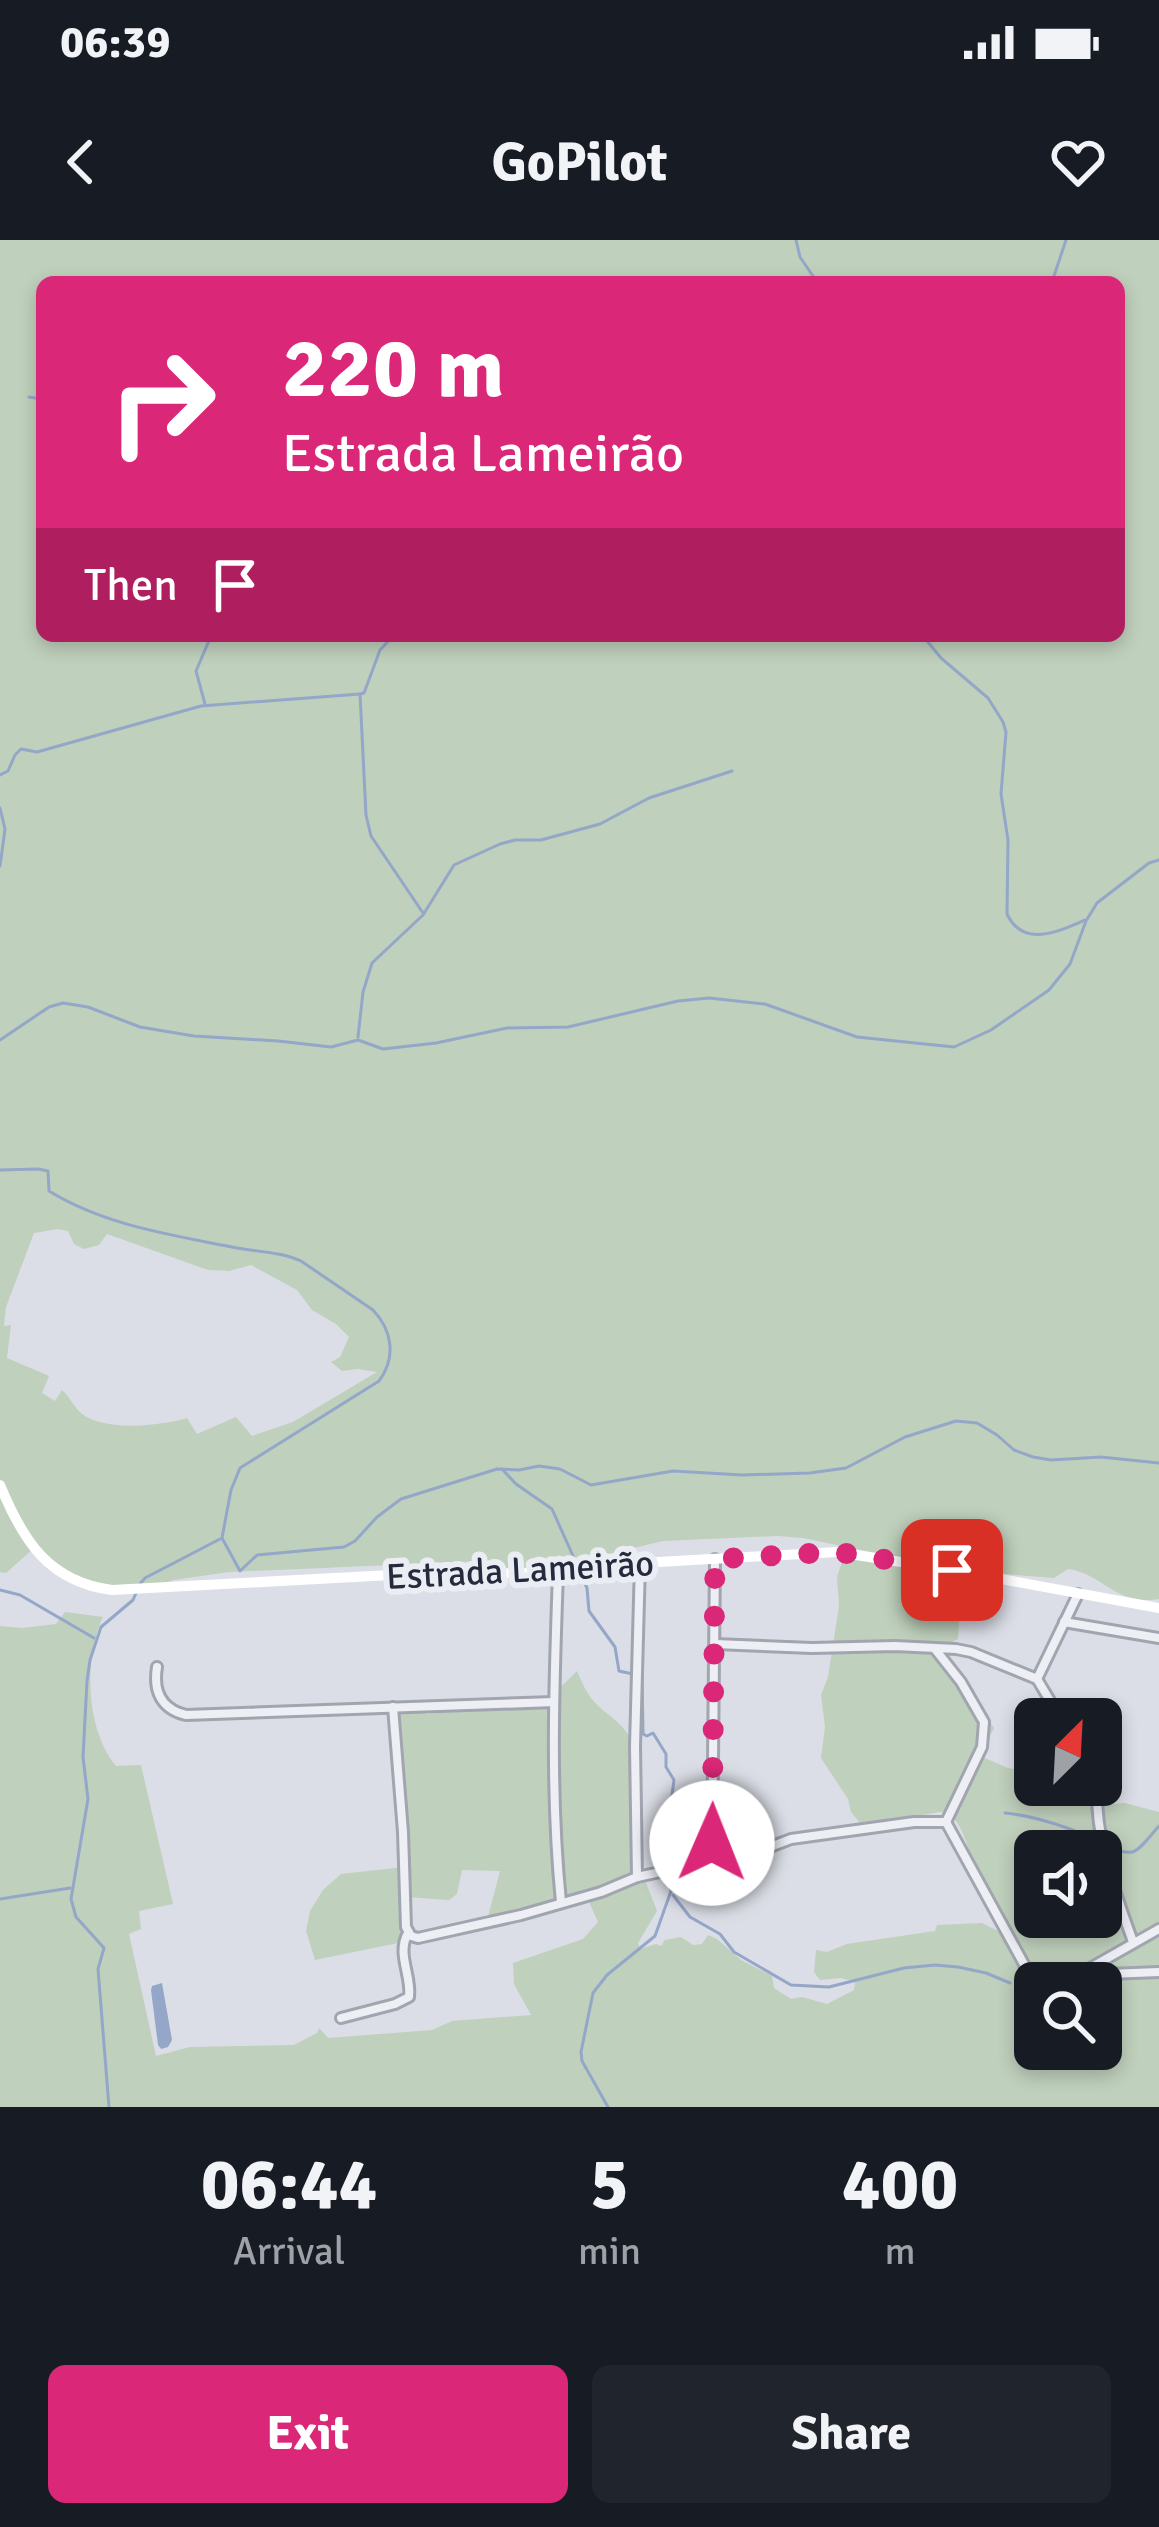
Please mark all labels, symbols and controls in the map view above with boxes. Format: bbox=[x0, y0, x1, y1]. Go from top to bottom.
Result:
text: 06:39 bbox=[60, 15, 170, 70]
icon: back bbox=[48, 129, 114, 195]
text: GoPilot bbox=[491, 129, 668, 196]
icon: heart bbox=[1045, 129, 1111, 195]
text: 220 m bbox=[282, 317, 504, 421]
icon: right bbox=[84, 324, 240, 480]
text: Estrada Lameirão bbox=[282, 420, 684, 487]
icon: arrive bbox=[202, 552, 268, 618]
text: Then bbox=[84, 558, 178, 613]
pin bbox=[901, 1519, 1003, 1621]
icon: arrive bbox=[919, 1537, 985, 1603]
street label: Estrada Lameirão bbox=[385, 1541, 655, 1600]
north arrow bbox=[1014, 1698, 1122, 1806]
map controls bbox=[1014, 1698, 1122, 2070]
position arrow bbox=[649, 1780, 775, 1906]
button: sound bbox=[1014, 1830, 1122, 1938]
button: search bbox=[1014, 1962, 1122, 2070]
text: 06:44 bbox=[201, 2140, 377, 2229]
text: 5 bbox=[590, 2140, 629, 2229]
text: 400 bbox=[842, 2140, 958, 2229]
text: Arrival bbox=[233, 2227, 345, 2275]
text: min bbox=[578, 2227, 641, 2275]
text: m bbox=[884, 2227, 916, 2275]
button: Exit bbox=[48, 2365, 568, 2503]
button: Share bbox=[592, 2365, 1111, 2503]

